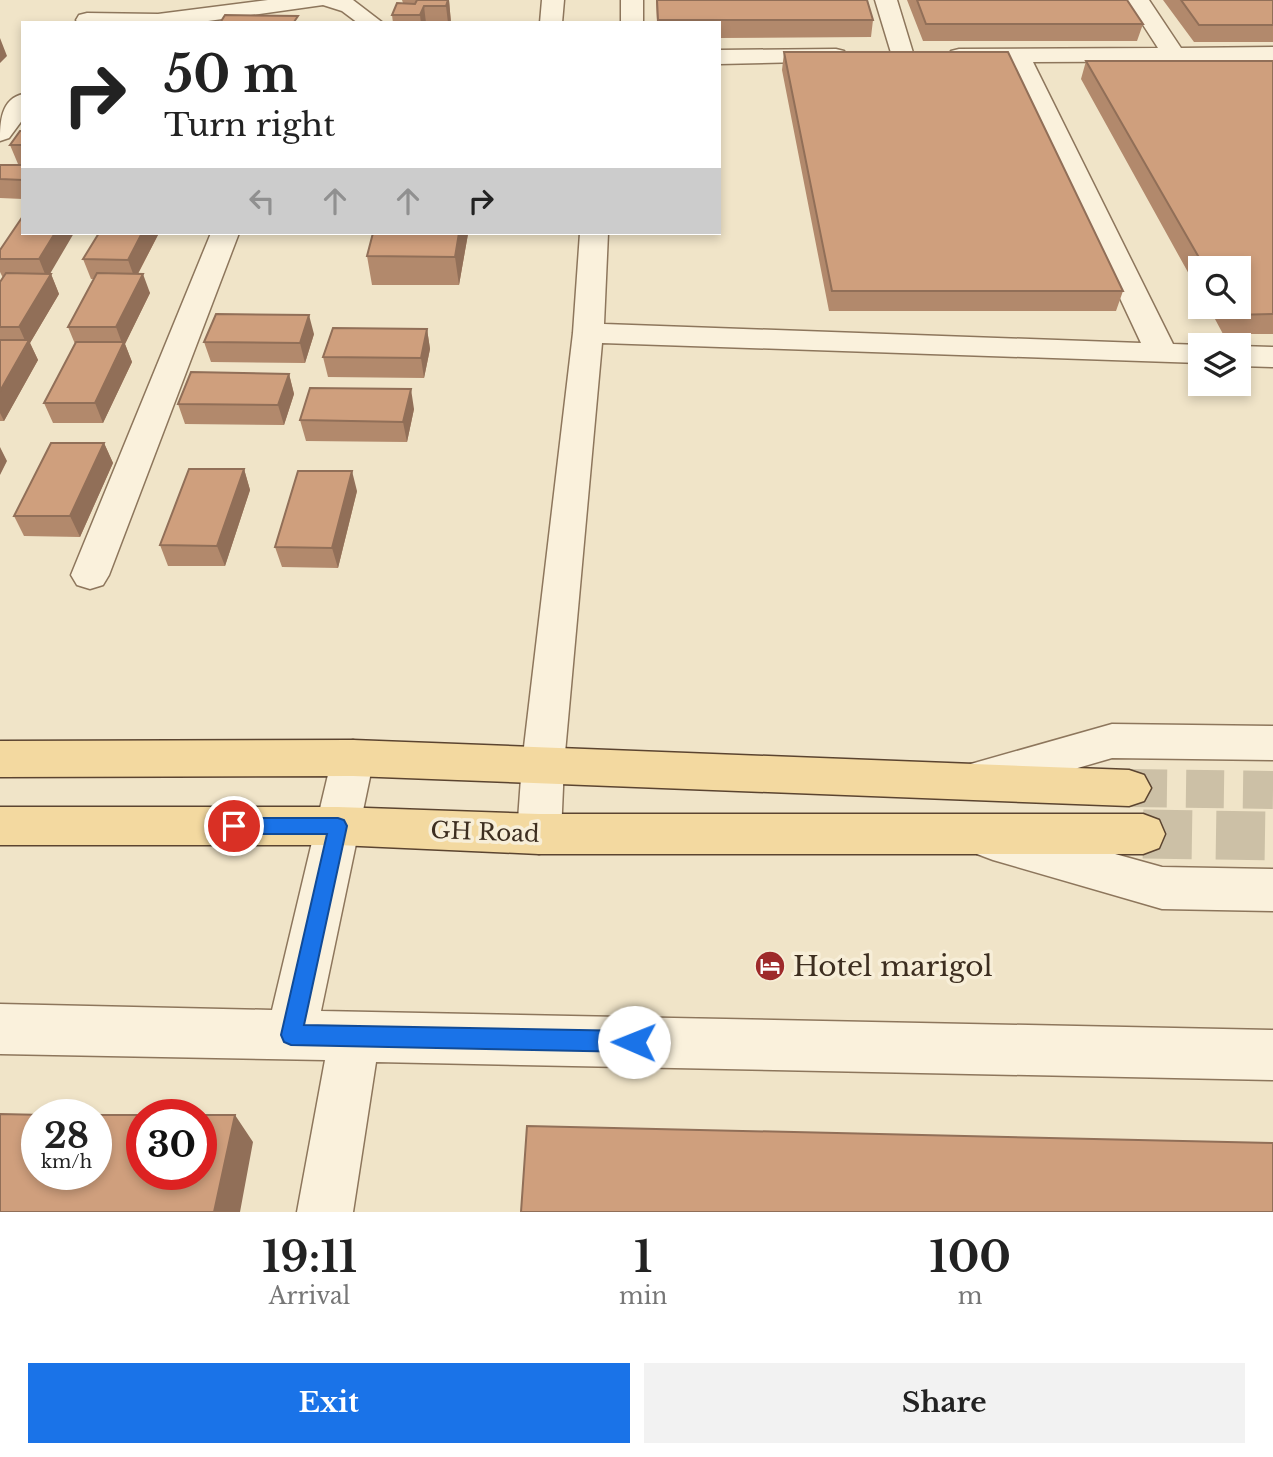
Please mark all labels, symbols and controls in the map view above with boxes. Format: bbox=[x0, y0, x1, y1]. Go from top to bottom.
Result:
text: 50 m bbox=[164, 44, 297, 105]
icon: right bbox=[49, 49, 140, 140]
text: Turn right bbox=[164, 105, 335, 145]
icon: left bbox=[243, 182, 281, 220]
icon: ahead bbox=[316, 182, 354, 220]
icon: ahead bbox=[389, 182, 427, 220]
icon: right bbox=[462, 182, 500, 220]
map controls bbox=[1188, 256, 1251, 396]
button: search bbox=[1188, 256, 1251, 319]
button: layers bbox=[1188, 333, 1251, 396]
pin bbox=[204, 796, 264, 856]
icon: arrive bbox=[215, 807, 253, 845]
street label: GH Road bbox=[430, 816, 540, 848]
hotel icon: Hotel marigol bbox=[753, 949, 787, 983]
place label: Hotel marigol bbox=[793, 949, 993, 984]
position arrow bbox=[597, 1005, 671, 1079]
speed limit sign: 30 bbox=[126, 1099, 217, 1190]
text: 28 bbox=[44, 1114, 89, 1157]
text: km/h bbox=[41, 1151, 92, 1173]
text: 19:11 bbox=[262, 1231, 357, 1283]
text: 1 bbox=[634, 1231, 652, 1283]
text: 100 bbox=[929, 1231, 1011, 1283]
text: Arrival bbox=[269, 1282, 350, 1310]
text: min bbox=[619, 1282, 667, 1310]
text: m bbox=[958, 1282, 983, 1310]
button: Exit bbox=[28, 1363, 630, 1443]
button: Share bbox=[644, 1363, 1245, 1443]

